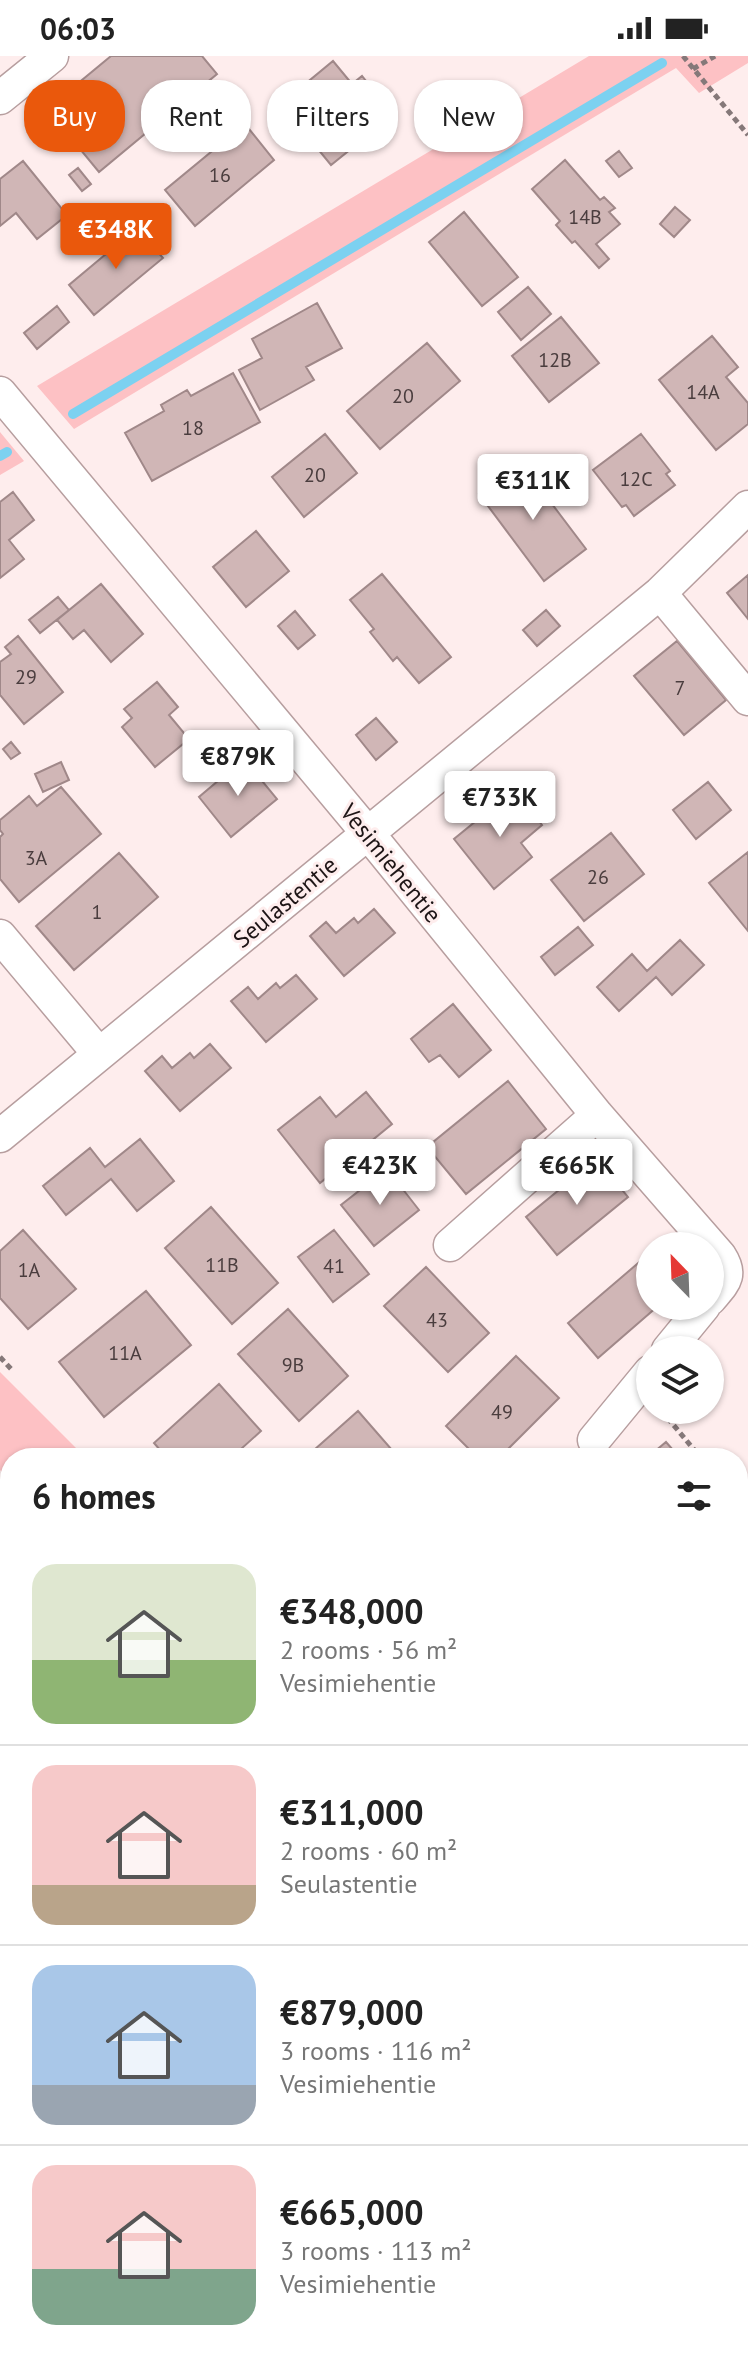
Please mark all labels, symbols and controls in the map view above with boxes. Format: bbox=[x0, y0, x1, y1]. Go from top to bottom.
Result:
text: 06:03 bbox=[40, 9, 116, 48]
chip: Buy bbox=[24, 80, 125, 152]
chip: Rent bbox=[141, 80, 251, 152]
chip: Filters bbox=[267, 80, 398, 152]
chip: New bbox=[414, 80, 523, 152]
house number: 16 bbox=[209, 162, 231, 188]
pin: €348K bbox=[60, 203, 172, 271]
house number: 14B bbox=[568, 204, 602, 230]
text: €348K bbox=[78, 212, 154, 245]
house number: 12B bbox=[538, 347, 572, 373]
house number: 14A bbox=[686, 379, 720, 405]
house number: 20 bbox=[392, 383, 414, 409]
house number: 18 bbox=[182, 415, 204, 441]
pin: €311K bbox=[477, 454, 589, 522]
house number: 20 bbox=[304, 462, 326, 488]
text: €311K bbox=[495, 463, 571, 496]
house number: 12C bbox=[619, 466, 653, 492]
house number: 29 bbox=[15, 664, 37, 690]
house number: 7 bbox=[675, 675, 685, 701]
pin: €879K bbox=[182, 730, 294, 798]
text: €879K bbox=[200, 739, 276, 772]
pin: €733K bbox=[444, 771, 556, 839]
text: €733K bbox=[462, 780, 538, 813]
street label: Vesimiehentie bbox=[333, 796, 448, 929]
house number: 3A bbox=[25, 845, 48, 871]
street label: Seulastentie bbox=[226, 849, 344, 955]
house number: 26 bbox=[587, 864, 609, 890]
house number: 1 bbox=[92, 899, 102, 925]
pin: €423K bbox=[324, 1139, 436, 1207]
pin: €665K bbox=[521, 1139, 633, 1207]
text: €423K bbox=[342, 1148, 418, 1181]
text: €665K bbox=[539, 1148, 615, 1181]
north arrow bbox=[636, 1232, 724, 1320]
map controls bbox=[636, 1232, 724, 1424]
house number: 11B bbox=[205, 1252, 239, 1278]
house number: 41 bbox=[323, 1253, 345, 1279]
house number: 1A bbox=[18, 1257, 41, 1283]
house number: 43 bbox=[426, 1307, 448, 1333]
button: layers bbox=[636, 1336, 724, 1424]
house number: 11A bbox=[108, 1340, 142, 1366]
house number: 9B bbox=[282, 1352, 304, 1378]
house number: 49 bbox=[491, 1399, 513, 1425]
text: 6 homes bbox=[32, 1474, 156, 1518]
icon: filters bbox=[672, 1474, 716, 1518]
text: €348,000 bbox=[280, 1589, 424, 1633]
icon: home bbox=[96, 1596, 192, 1692]
text: 2 rooms · 56 m² bbox=[280, 1633, 457, 1666]
text: Vesimiehentie bbox=[280, 1666, 436, 1699]
text: €311,000 bbox=[280, 1790, 424, 1834]
icon: home bbox=[96, 1797, 192, 1893]
text: 2 rooms · 60 m² bbox=[280, 1834, 457, 1867]
text: Seulastentie bbox=[280, 1867, 417, 1900]
text: €879,000 bbox=[280, 1990, 424, 2034]
icon: home bbox=[96, 1997, 192, 2093]
text: 3 rooms · 116 m² bbox=[280, 2034, 472, 2067]
text: Vesimiehentie bbox=[280, 2067, 436, 2100]
text: €665,000 bbox=[280, 2190, 424, 2234]
icon: home bbox=[96, 2197, 192, 2293]
text: 3 rooms · 113 m² bbox=[280, 2234, 472, 2267]
text: Vesimiehentie bbox=[280, 2267, 436, 2300]

